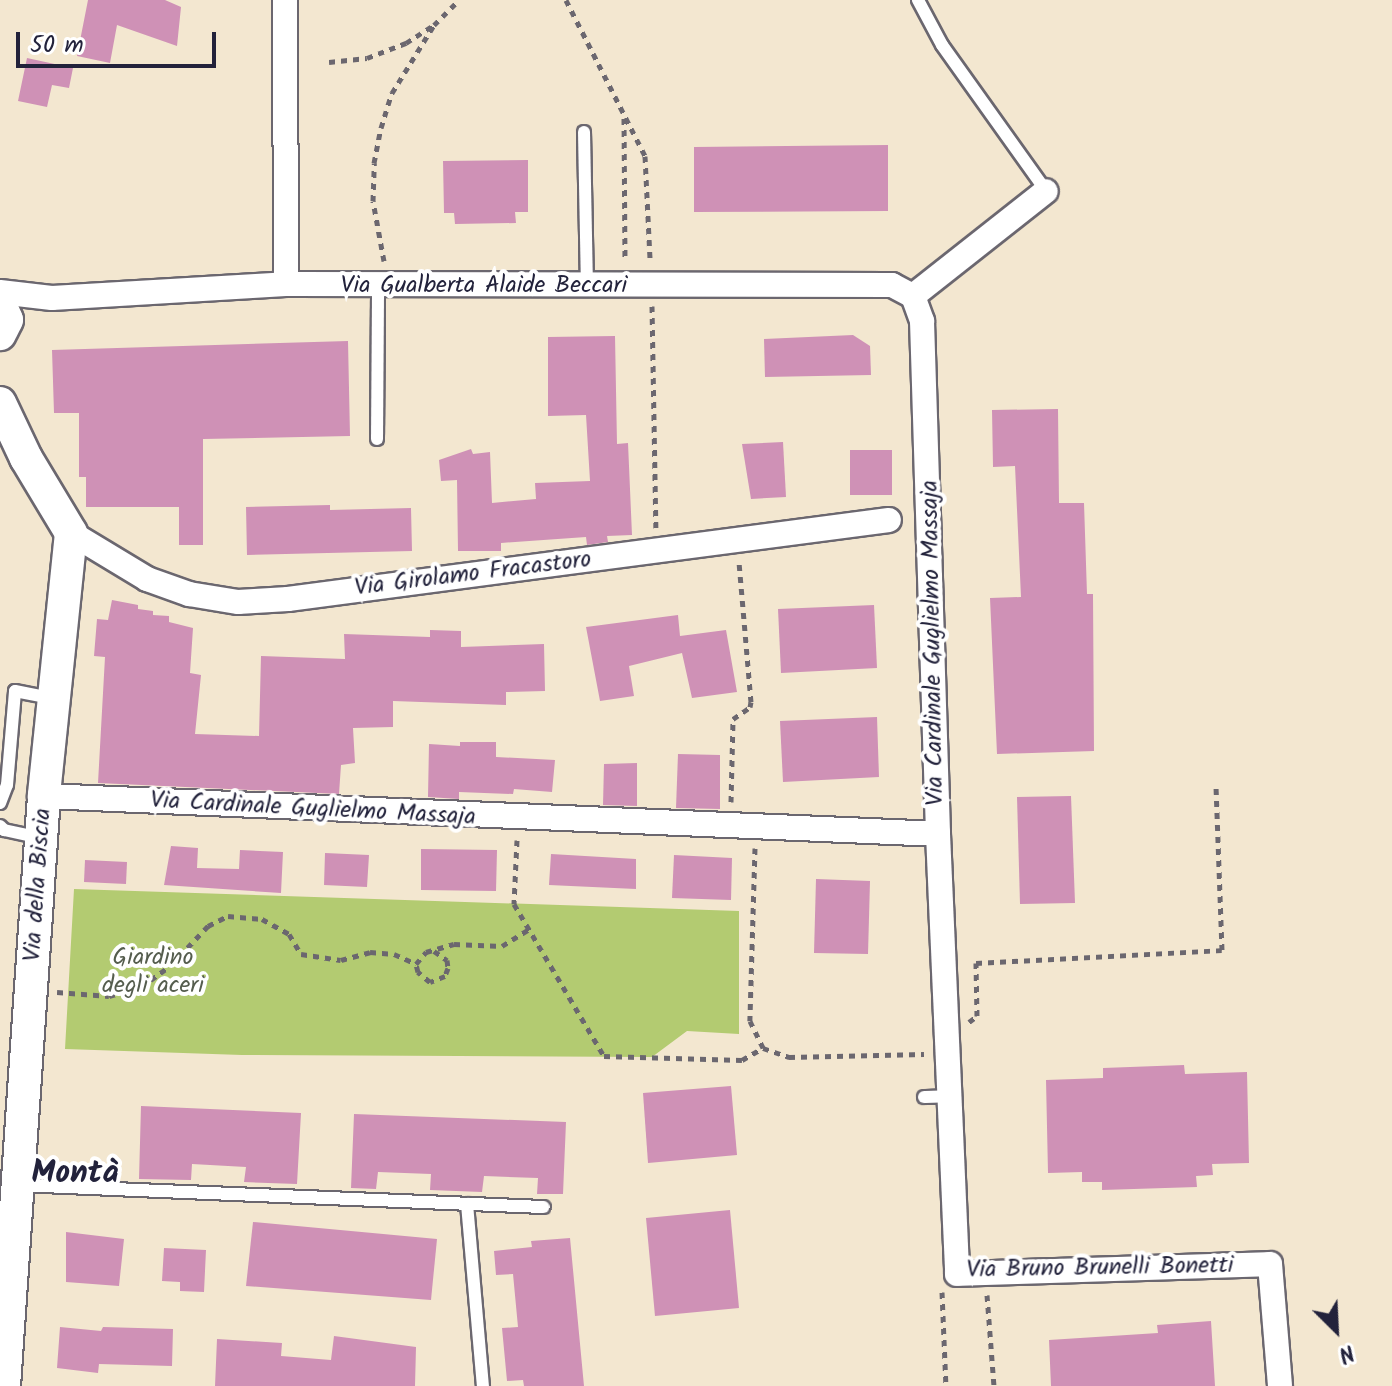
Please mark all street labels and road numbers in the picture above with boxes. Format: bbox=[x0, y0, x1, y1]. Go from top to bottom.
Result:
street label: Via Gualberta Alaide Beccari bbox=[341, 272, 627, 300]
street label: Via Cardinale Guglielmo Massaja bbox=[916, 480, 950, 806]
street label: Via Girolamo Fracastoro bbox=[353, 545, 593, 603]
street label: Via Cardinale Guglielmo Massaja bbox=[150, 786, 476, 832]
street label: Via della Biscia bbox=[18, 807, 58, 963]
street label: Via Bruno Brunelli Bonetti bbox=[966, 1251, 1234, 1285]

